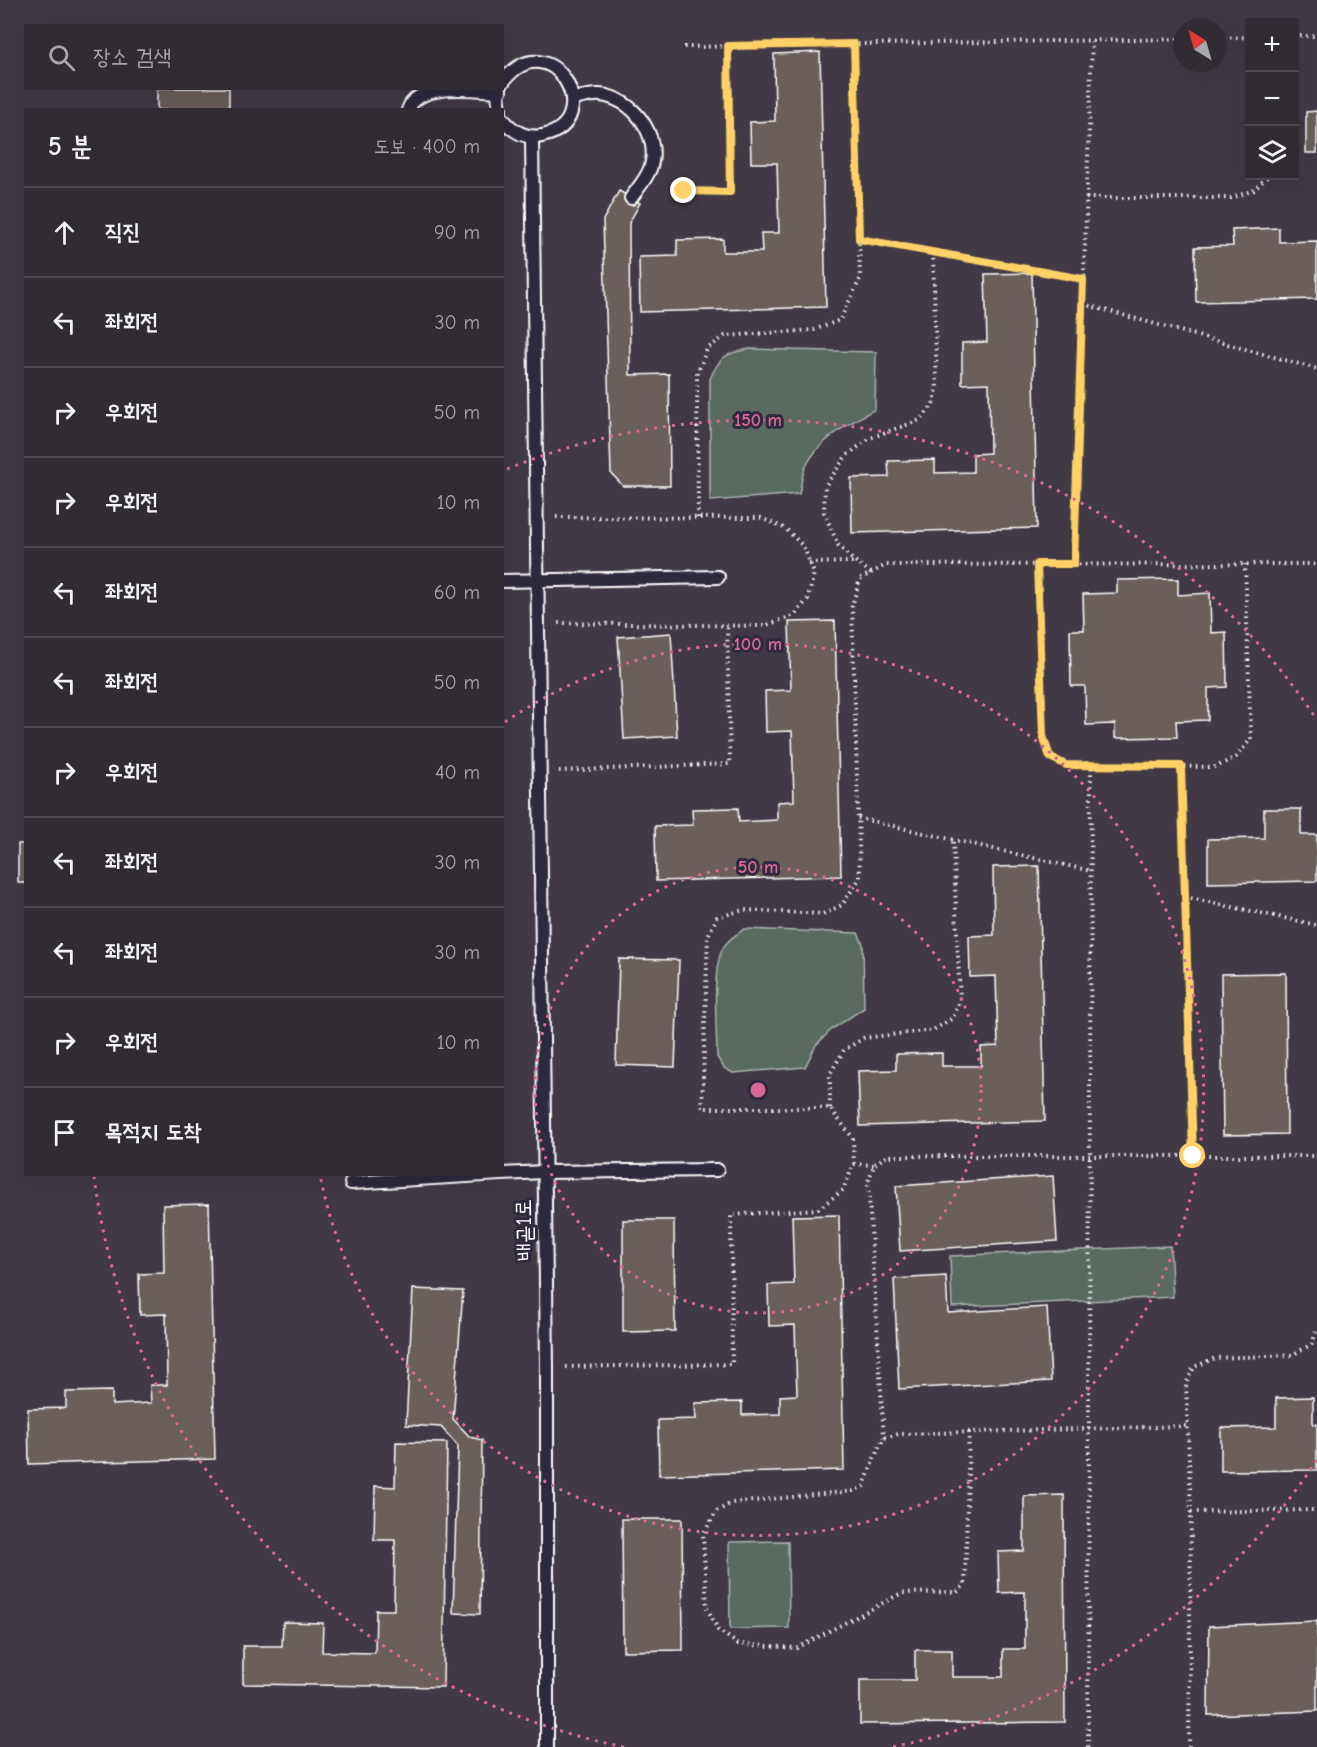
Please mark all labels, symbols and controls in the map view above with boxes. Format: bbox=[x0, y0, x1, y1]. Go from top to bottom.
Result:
north arrow bbox=[1173, 18, 1227, 72]
map controls bbox=[1245, 18, 1299, 180]
button: + bbox=[1245, 18, 1299, 72]
search box bbox=[24, 24, 504, 90]
icon: search bbox=[45, 41, 78, 74]
text: 장소 검색 bbox=[93, 44, 171, 70]
button: − bbox=[1245, 72, 1299, 126]
button: layers bbox=[1245, 126, 1299, 180]
text: 5 분 bbox=[48, 132, 92, 162]
text: 도보 · 400 m bbox=[374, 135, 480, 158]
route end bbox=[670, 177, 696, 203]
icon: ahead bbox=[48, 216, 81, 249]
text: 직진 bbox=[105, 219, 140, 245]
text: 90 m bbox=[434, 221, 480, 244]
icon: left bbox=[48, 306, 81, 339]
text: 좌회전 bbox=[105, 309, 158, 335]
text: 30 m bbox=[434, 311, 480, 334]
icon: right bbox=[48, 396, 81, 429]
text: 우회전 bbox=[105, 399, 158, 425]
text: 50 m bbox=[434, 401, 480, 424]
text: 150 m bbox=[734, 410, 782, 431]
icon: right bbox=[48, 486, 81, 519]
text: 우회전 bbox=[105, 489, 158, 515]
text: 10 m bbox=[437, 491, 480, 514]
icon: left bbox=[48, 576, 81, 609]
text: 좌회전 bbox=[105, 579, 158, 605]
text: 60 m bbox=[434, 581, 480, 604]
text: 100 m bbox=[734, 634, 782, 655]
icon: left bbox=[48, 666, 81, 699]
text: 좌회전 bbox=[105, 669, 158, 695]
text: 50 m bbox=[434, 671, 480, 694]
icon: right bbox=[48, 756, 81, 789]
text: 우회전 bbox=[105, 759, 158, 785]
text: 40 m bbox=[435, 761, 480, 784]
icon: left bbox=[48, 846, 81, 879]
text: 좌회전 bbox=[105, 849, 158, 875]
text: 30 m bbox=[434, 851, 480, 874]
text: 50 m bbox=[738, 857, 778, 878]
icon: left bbox=[48, 936, 81, 969]
text: 좌회전 bbox=[105, 939, 158, 965]
text: 30 m bbox=[434, 941, 480, 964]
icon: right bbox=[48, 1026, 81, 1059]
text: 우회전 bbox=[105, 1029, 158, 1055]
text: 10 m bbox=[437, 1031, 480, 1054]
centre of rings bbox=[748, 1080, 768, 1100]
icon: arrive bbox=[48, 1116, 81, 1149]
text: 목적지 도착 bbox=[105, 1119, 201, 1145]
route start bbox=[1179, 1142, 1205, 1168]
street label: 배곧1로 bbox=[510, 1199, 538, 1261]

